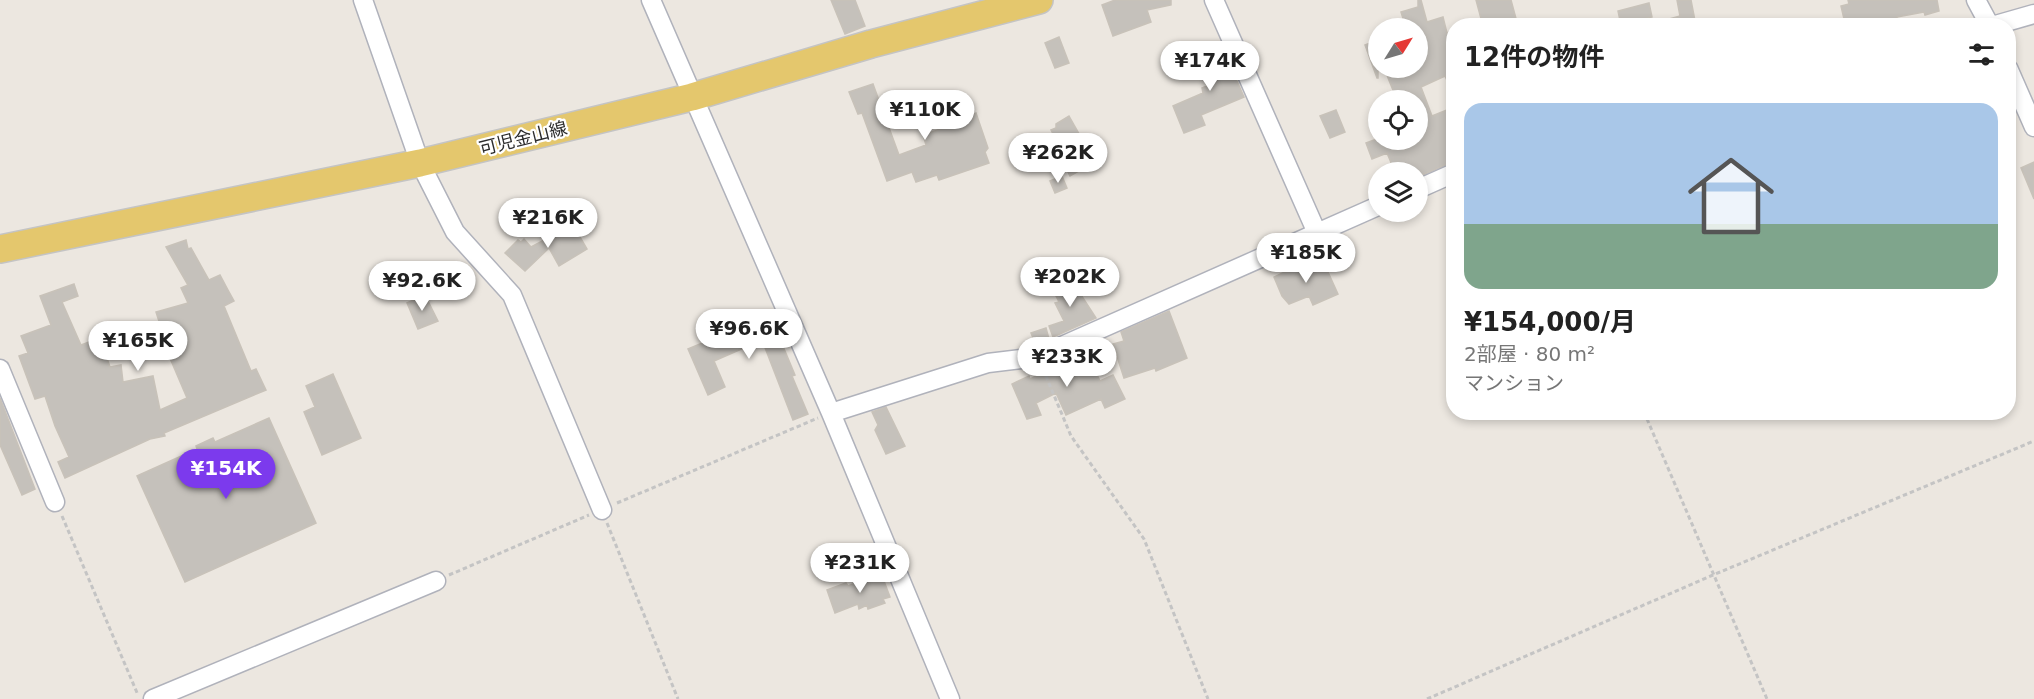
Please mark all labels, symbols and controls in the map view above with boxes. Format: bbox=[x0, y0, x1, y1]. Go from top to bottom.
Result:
north arrow bbox=[1368, 18, 1428, 78]
map controls bbox=[1368, 18, 1428, 222]
icon: filters bbox=[1965, 38, 1998, 71]
pin: ¥174K bbox=[1168, 41, 1252, 92]
text: 12件の物件 bbox=[1464, 42, 1604, 72]
text: ¥174K bbox=[1174, 48, 1246, 72]
pin: ¥110K bbox=[883, 90, 967, 141]
button: locate bbox=[1368, 90, 1428, 150]
text: ¥110K bbox=[889, 97, 961, 121]
street label: 可児金山線 bbox=[477, 117, 569, 159]
pin: ¥262K bbox=[1016, 133, 1100, 184]
text: ¥262K bbox=[1022, 140, 1094, 164]
icon: home bbox=[1677, 142, 1785, 250]
button: layers bbox=[1368, 162, 1428, 222]
pin: ¥216K bbox=[506, 198, 590, 249]
text: ¥216K bbox=[512, 205, 584, 229]
pin: ¥185K bbox=[1264, 233, 1348, 284]
text: ¥185K bbox=[1270, 240, 1342, 264]
pin: ¥202K bbox=[1028, 257, 1112, 308]
pin: ¥92.6K bbox=[373, 261, 471, 312]
text: ¥202K bbox=[1034, 264, 1106, 288]
text: ¥92.6K bbox=[383, 268, 461, 292]
text: ¥154,000/月 bbox=[1464, 307, 1636, 337]
pin: ¥96.6K bbox=[700, 309, 798, 360]
text: ¥96.6K bbox=[710, 316, 788, 340]
pin: ¥165K bbox=[96, 321, 180, 372]
text: ¥165K bbox=[102, 328, 174, 352]
pin: ¥233K bbox=[1025, 337, 1109, 388]
text: 2部屋 · 80 m² bbox=[1464, 342, 1595, 366]
text: ¥233K bbox=[1031, 344, 1103, 368]
text: マンション bbox=[1464, 371, 1564, 395]
pin: ¥154K bbox=[184, 449, 268, 500]
text: ¥154K bbox=[190, 456, 262, 480]
pin: ¥231K bbox=[818, 543, 902, 594]
text: ¥231K bbox=[824, 550, 896, 574]

